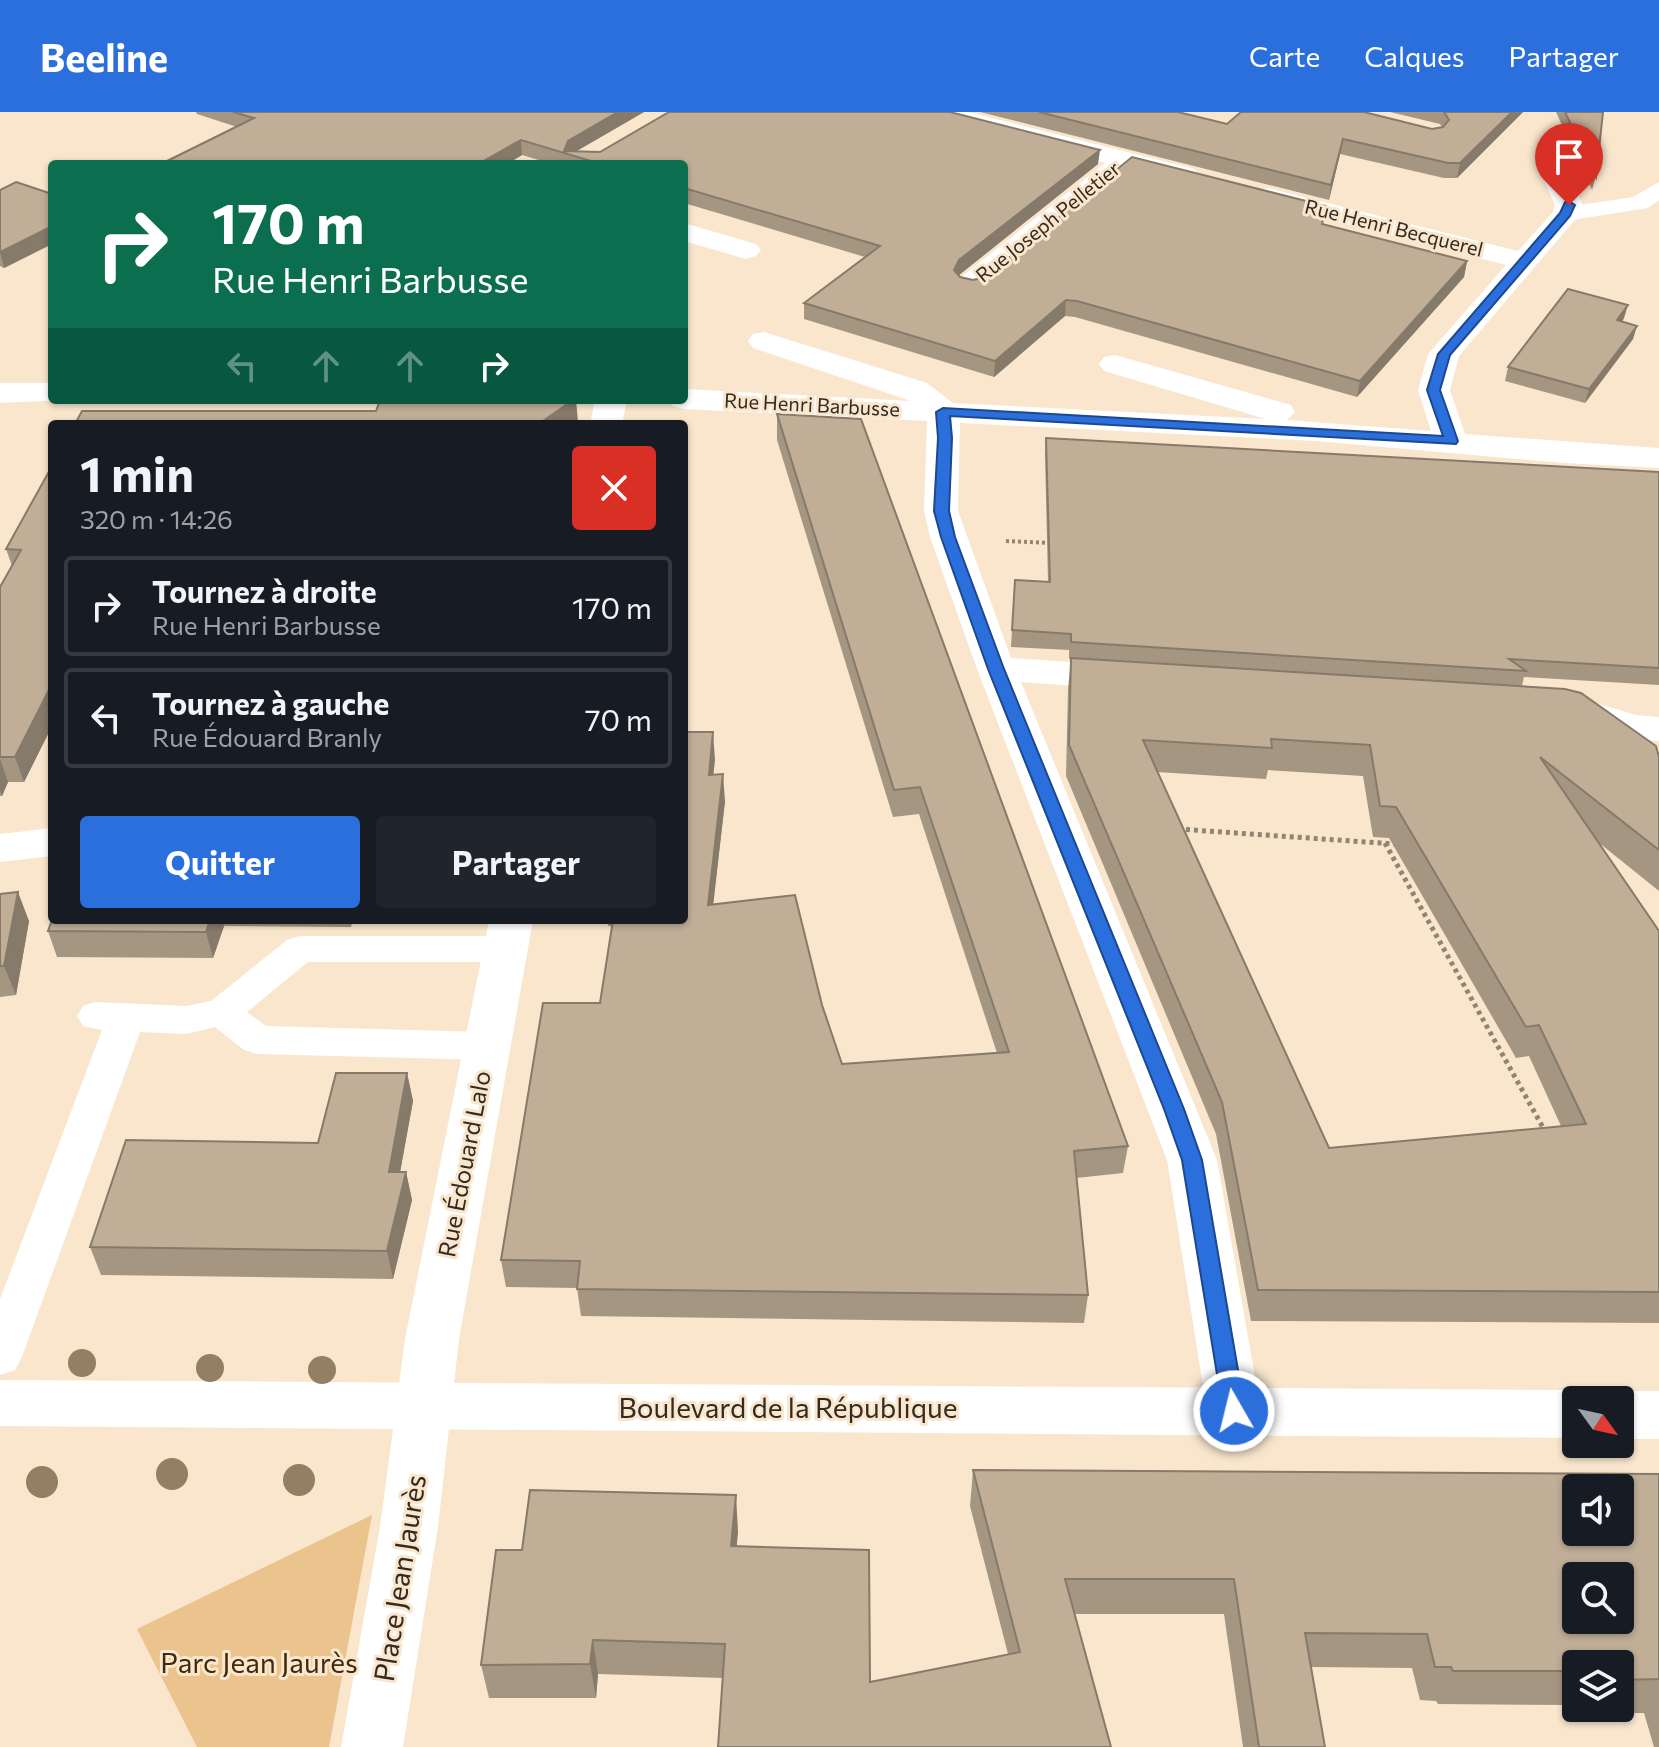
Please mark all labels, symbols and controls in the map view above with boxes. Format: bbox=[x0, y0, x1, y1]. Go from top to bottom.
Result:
text: Beeline bbox=[40, 33, 168, 80]
text: Carte bbox=[1249, 39, 1320, 73]
text: Calques bbox=[1364, 39, 1465, 73]
text: Partager bbox=[1509, 39, 1619, 73]
pin bbox=[1535, 123, 1603, 205]
icon: arrive bbox=[1547, 135, 1591, 179]
street label: Rue Joseph Pelletier bbox=[971, 156, 1124, 287]
text: 170 m bbox=[212, 187, 365, 256]
icon: right bbox=[80, 192, 184, 296]
street label: Rue Henri Becquerel bbox=[1303, 193, 1486, 261]
text: Rue Henri Barbusse bbox=[212, 256, 529, 300]
icon: left bbox=[220, 344, 264, 388]
icon: ahead bbox=[304, 344, 348, 388]
icon: ahead bbox=[388, 344, 432, 388]
icon: right bbox=[472, 344, 516, 388]
street label: Rue Henri Barbusse bbox=[724, 387, 901, 421]
text: 1 min bbox=[80, 443, 194, 502]
button: close bbox=[572, 446, 656, 530]
text: 320 m · 14:26 bbox=[80, 503, 233, 534]
text: Tournez à droite bbox=[152, 572, 376, 609]
icon: right bbox=[84, 584, 128, 628]
text: 170 m bbox=[572, 588, 652, 625]
text: Rue Henri Barbusse bbox=[152, 609, 381, 640]
text: Tournez à gauche bbox=[152, 684, 389, 721]
icon: left bbox=[84, 696, 128, 740]
text: 70 m bbox=[585, 700, 652, 737]
text: Rue Édouard Branly bbox=[152, 721, 382, 752]
button: Quitter bbox=[80, 816, 360, 908]
button: Partager bbox=[376, 816, 656, 908]
street label: Rue Édouard Lalo bbox=[431, 1068, 496, 1259]
position arrow bbox=[1192, 1369, 1276, 1453]
north arrow bbox=[1562, 1386, 1634, 1458]
map controls bbox=[1562, 1386, 1634, 1722]
street label: Boulevard de la République bbox=[619, 1390, 957, 1424]
street label: Place Jean Jaurès bbox=[366, 1472, 432, 1684]
button: sound bbox=[1562, 1474, 1634, 1546]
button: search bbox=[1562, 1562, 1634, 1634]
park label: Parc Jean Jaurès bbox=[160, 1645, 358, 1679]
button: layers bbox=[1562, 1650, 1634, 1722]

